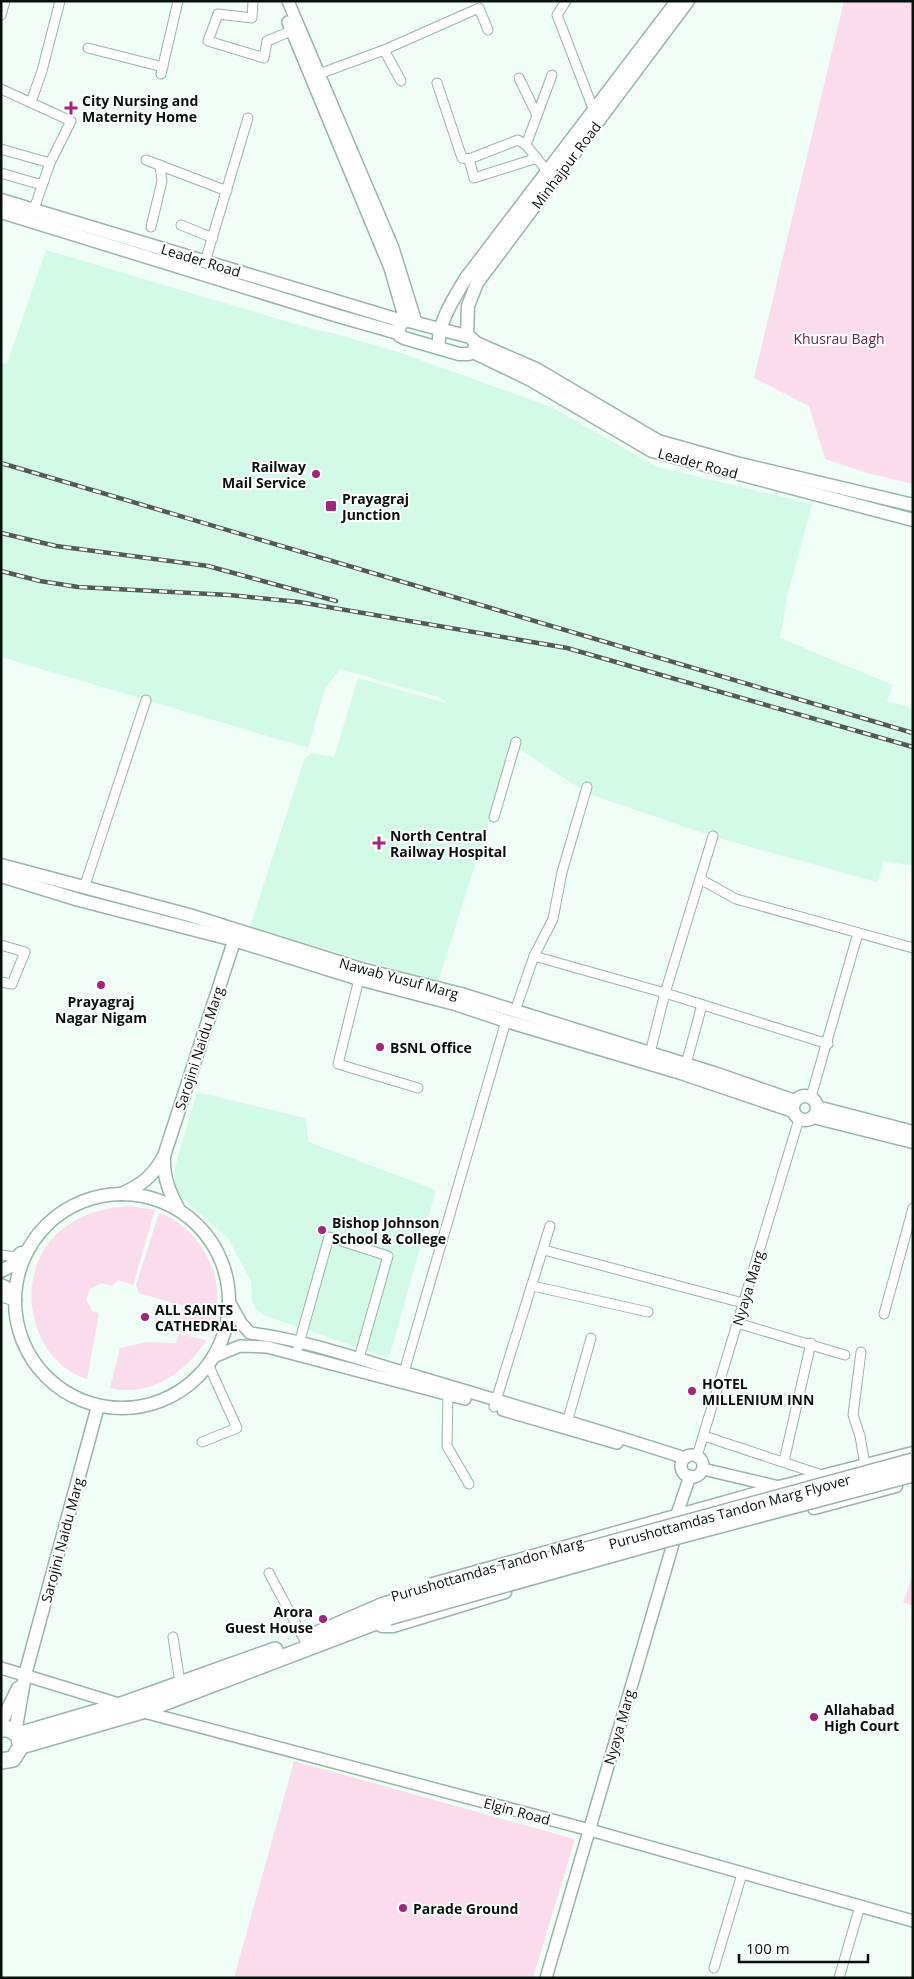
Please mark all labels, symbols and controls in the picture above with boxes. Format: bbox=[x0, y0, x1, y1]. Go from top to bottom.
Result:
place label: City Nursing and Maternity Home bbox=[82, 91, 198, 126]
marker: City Nursing and Maternity Home bbox=[64, 101, 78, 115]
street label: Minhajpur Road bbox=[527, 118, 605, 212]
street label: Leader Road bbox=[159, 239, 243, 281]
park label: Khusrau Bagh bbox=[793, 329, 885, 348]
street label: Leader Road bbox=[656, 443, 740, 483]
place label: Railway Mail Service bbox=[222, 457, 306, 492]
marker: Railway Mail Service bbox=[310, 468, 322, 480]
place label: Prayagraj Junction bbox=[340, 489, 409, 524]
marker: Prayagraj Junction bbox=[324, 499, 338, 513]
place label: North Central Railway Hospital bbox=[390, 826, 507, 861]
marker: North Central Railway Hospital bbox=[372, 836, 386, 850]
street label: Nawab Yusuf Marg bbox=[337, 953, 461, 1003]
marker: Prayagraj Nagar Nigam bbox=[95, 979, 107, 991]
street label: Sarojini Naidu Marg bbox=[170, 983, 228, 1112]
place label: Prayagraj Nagar Nigam bbox=[55, 992, 147, 1027]
place label: BSNL Office bbox=[390, 1038, 472, 1057]
marker: BSNL Office bbox=[374, 1041, 386, 1053]
place label: Bishop Johnson School & College bbox=[332, 1213, 446, 1248]
marker: Bishop Johnson School & College bbox=[316, 1224, 328, 1236]
street label: Nyaya Marg bbox=[728, 1248, 769, 1328]
place label: ALL SAINTS CATHEDRAL bbox=[155, 1300, 238, 1335]
marker: ALL SAINTS CATHEDRAL bbox=[139, 1311, 151, 1323]
place label: HOTEL MILLENIUM INN bbox=[702, 1374, 814, 1409]
marker: HOTEL MILLENIUM INN bbox=[686, 1385, 698, 1397]
street label: Purushottamdas Tandon Marg Flyover bbox=[606, 1469, 853, 1553]
street label: Sarojini Naidu Marg bbox=[36, 1475, 88, 1605]
street label: Purushottamdas Tandon Marg bbox=[389, 1532, 586, 1606]
place label: Arora Guest House bbox=[225, 1602, 313, 1637]
marker: Arora Guest House bbox=[317, 1613, 329, 1625]
street label: Nyaya Marg bbox=[599, 1687, 639, 1767]
place label: Allahabad High Court bbox=[824, 1700, 899, 1735]
marker: Allahabad High Court bbox=[808, 1711, 820, 1723]
street label: Elgin Road bbox=[482, 1793, 552, 1829]
place label: Parade Ground bbox=[413, 1899, 518, 1918]
marker: Parade Ground bbox=[397, 1902, 409, 1914]
scale bar bbox=[739, 1932, 868, 1964]
text: 100 m bbox=[746, 1938, 790, 1958]

